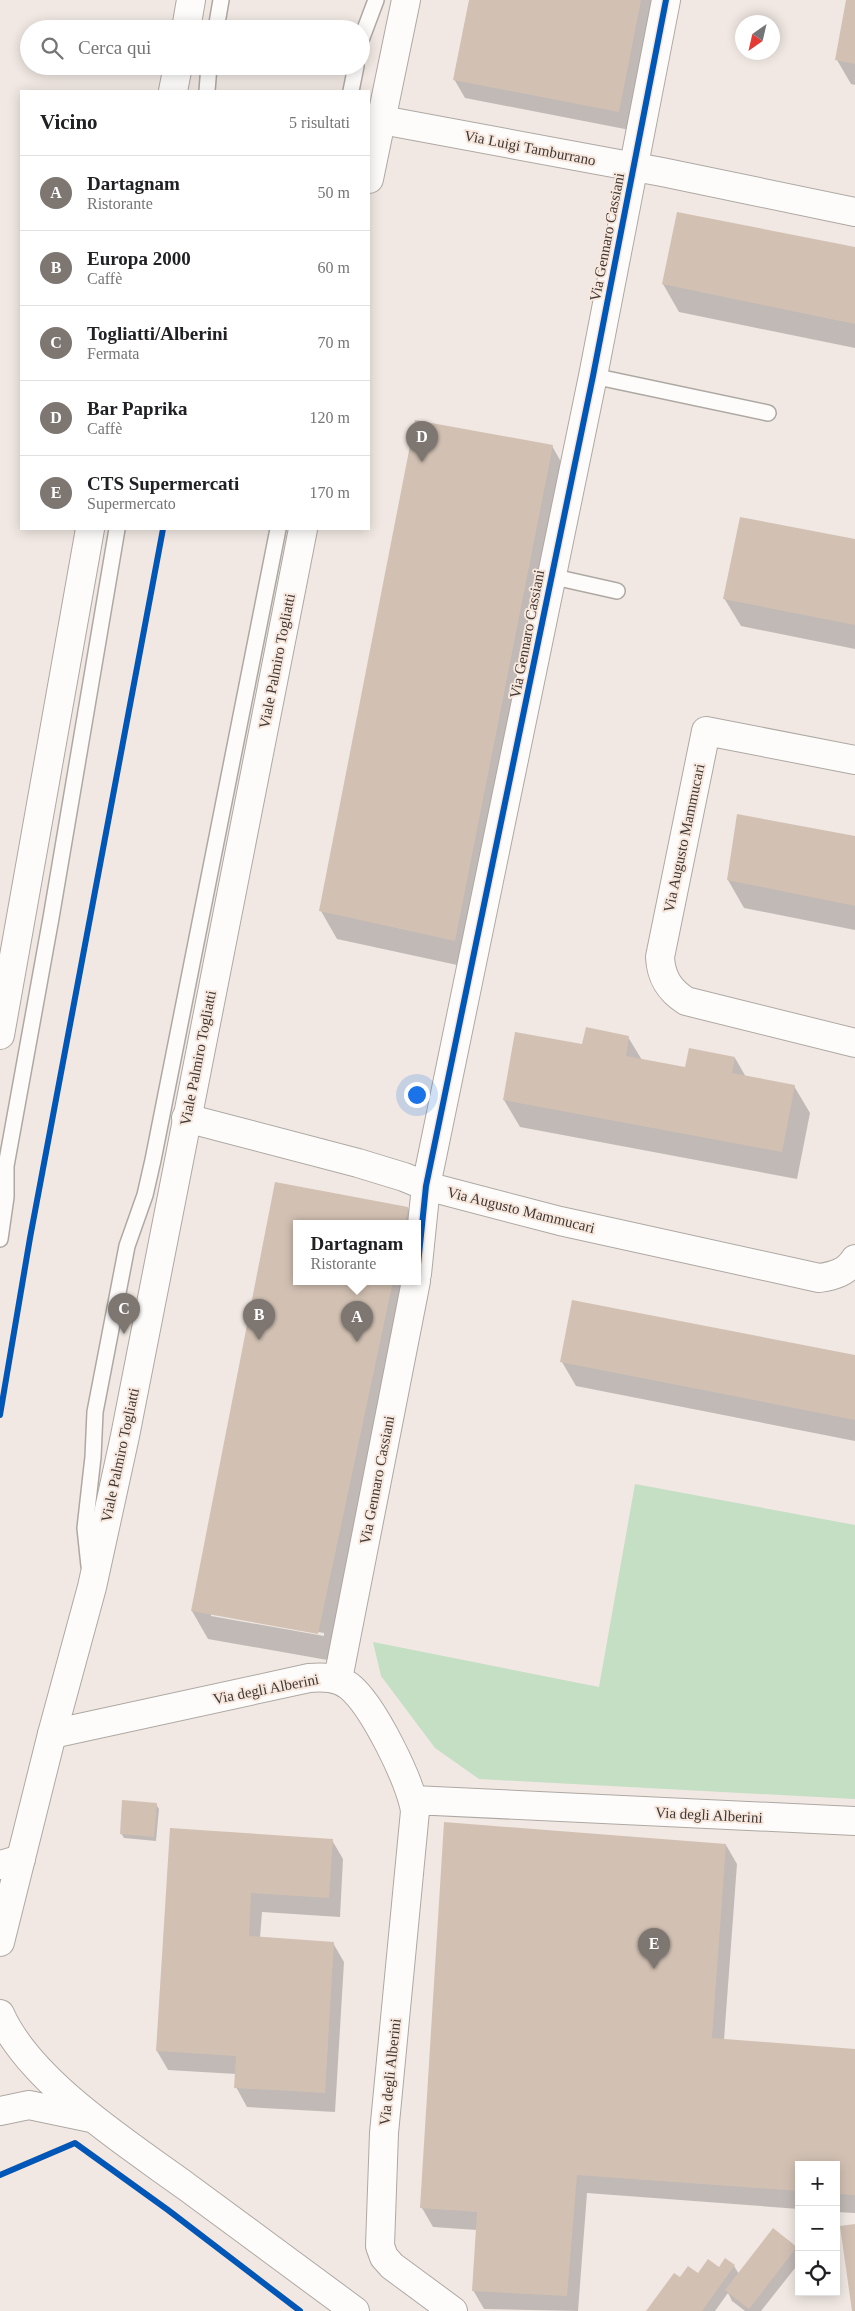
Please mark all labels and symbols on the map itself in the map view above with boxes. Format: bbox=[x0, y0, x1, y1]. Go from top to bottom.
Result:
north arrow bbox=[735, 15, 780, 60]
street label: Via Luigi Tamburrano bbox=[463, 127, 597, 169]
street label: Via Gennaro Cassiani bbox=[587, 171, 627, 303]
pin: D bbox=[406, 421, 438, 462]
street label: Via Gennaro Cassiani bbox=[507, 568, 547, 700]
street label: Viale Palmiro Togliatti bbox=[256, 592, 298, 730]
street label: Via Augusto Mammucari bbox=[660, 762, 708, 914]
street label: Viale Palmiro Togliatti bbox=[177, 989, 219, 1127]
your location bbox=[404, 1082, 430, 1108]
street label: Via Augusto Mammucari bbox=[446, 1184, 596, 1236]
pin: C bbox=[108, 1293, 140, 1334]
pin: B bbox=[243, 1299, 275, 1340]
pin: A bbox=[341, 1301, 373, 1342]
street label: Viale Palmiro Togliatti bbox=[98, 1386, 142, 1524]
street label: Via Gennaro Cassiani bbox=[357, 1414, 397, 1546]
street label: Via degli Alberini bbox=[212, 1671, 320, 1707]
street label: Via degli Alberini bbox=[655, 1804, 763, 1826]
pin: E bbox=[638, 1928, 670, 1969]
street label: Via degli Alberini bbox=[376, 2018, 404, 2126]

